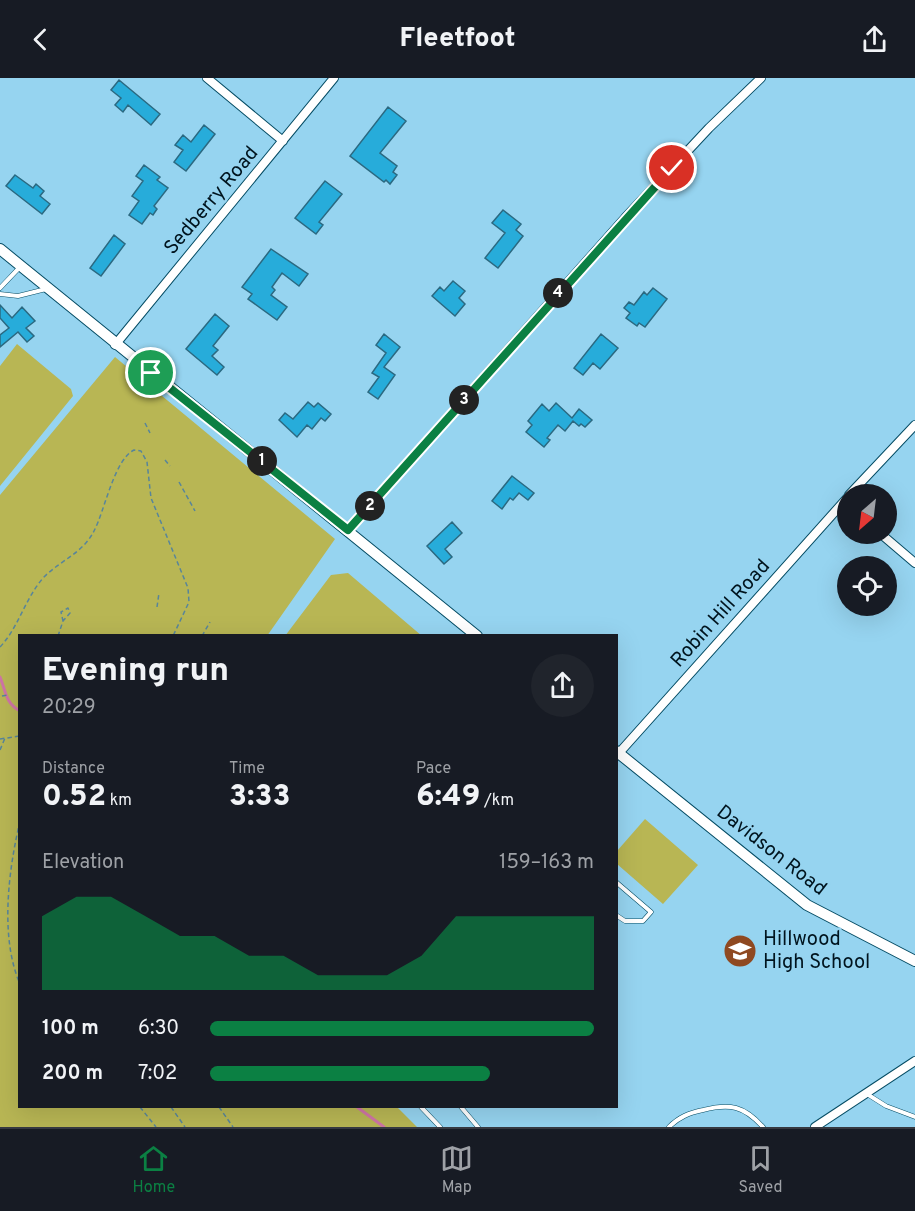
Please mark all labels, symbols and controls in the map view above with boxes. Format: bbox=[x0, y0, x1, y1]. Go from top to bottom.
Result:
text: Fleetfoot bbox=[400, 22, 515, 56]
icon: back bbox=[24, 23, 57, 56]
icon: share bbox=[858, 23, 891, 56]
street label: Sedberry Road bbox=[159, 141, 265, 261]
pin bbox=[646, 142, 697, 193]
icon: check bbox=[655, 151, 688, 184]
pin: 4 bbox=[543, 278, 573, 308]
text: 4 bbox=[553, 283, 563, 303]
pin bbox=[125, 347, 176, 398]
icon: arrive bbox=[134, 356, 167, 389]
pin: 3 bbox=[449, 385, 479, 415]
text: 3 bbox=[459, 390, 469, 410]
pin: 1 bbox=[247, 446, 277, 476]
text: 1 bbox=[259, 451, 265, 471]
north arrow bbox=[837, 484, 897, 544]
map controls bbox=[837, 484, 897, 616]
pin: 2 bbox=[355, 491, 385, 521]
text: 2 bbox=[365, 496, 375, 516]
street label: Robin Hill Road bbox=[666, 554, 776, 674]
button: locate bbox=[837, 556, 897, 616]
text: Evening run bbox=[42, 651, 229, 693]
button: share bbox=[531, 654, 594, 717]
text: 20:29 bbox=[42, 695, 96, 721]
text: Distance bbox=[42, 759, 105, 779]
text: Time bbox=[229, 759, 265, 779]
text: Pace bbox=[416, 759, 451, 779]
text: 0.52 bbox=[42, 779, 106, 816]
text: 3:33 bbox=[229, 779, 290, 816]
text: 6:49 bbox=[416, 779, 480, 816]
text: km bbox=[106, 791, 132, 811]
text: /km bbox=[480, 791, 514, 811]
street label: Davidson Road bbox=[711, 800, 831, 902]
text: Elevation bbox=[42, 850, 124, 876]
text: 159–163 m bbox=[499, 850, 594, 876]
place label: Hillwood High School bbox=[763, 927, 870, 976]
school or university icon: Hillwood High School bbox=[722, 933, 758, 969]
text: 100 m bbox=[42, 1016, 99, 1042]
text: 6:30 bbox=[138, 1016, 179, 1042]
text: 200 m bbox=[42, 1061, 103, 1087]
text: 7:02 bbox=[138, 1061, 177, 1087]
tab: Home bbox=[133, 1142, 175, 1198]
tab: Map bbox=[440, 1142, 473, 1198]
tab: Saved bbox=[738, 1142, 782, 1198]

